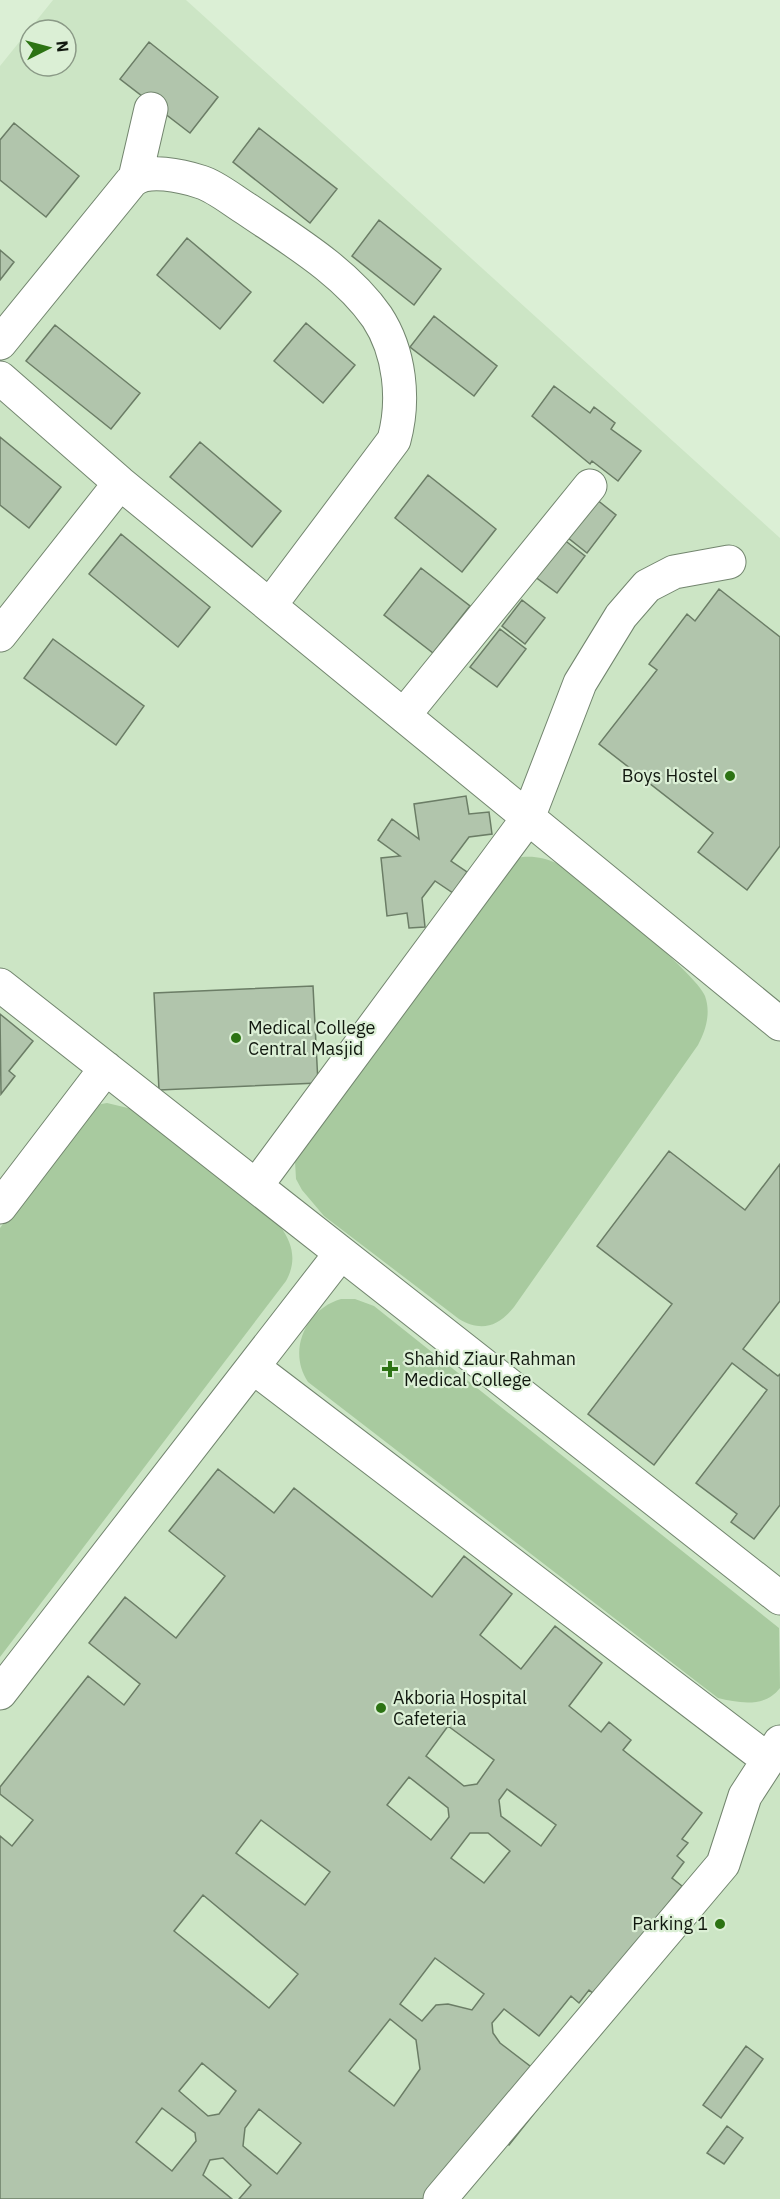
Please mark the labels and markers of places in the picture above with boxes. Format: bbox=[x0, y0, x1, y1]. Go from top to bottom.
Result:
place label: Boys Hostel bbox=[622, 764, 718, 787]
marker: Boys Hostel bbox=[723, 769, 737, 783]
place label: Medical College Central Masjid bbox=[248, 1016, 375, 1060]
marker: Medical College Central Masjid bbox=[229, 1031, 243, 1045]
place label: Shahid Ziaur Rahman Medical College bbox=[404, 1347, 576, 1391]
marker: Shahid Ziaur Rahman Medical College bbox=[381, 1360, 399, 1378]
place label: Akboria Hospital Cafeteria bbox=[393, 1686, 527, 1730]
marker: Akboria Hospital Cafeteria bbox=[374, 1701, 388, 1715]
place label: Parking 1 bbox=[632, 1912, 708, 1935]
marker: Parking 1 bbox=[713, 1917, 727, 1931]

